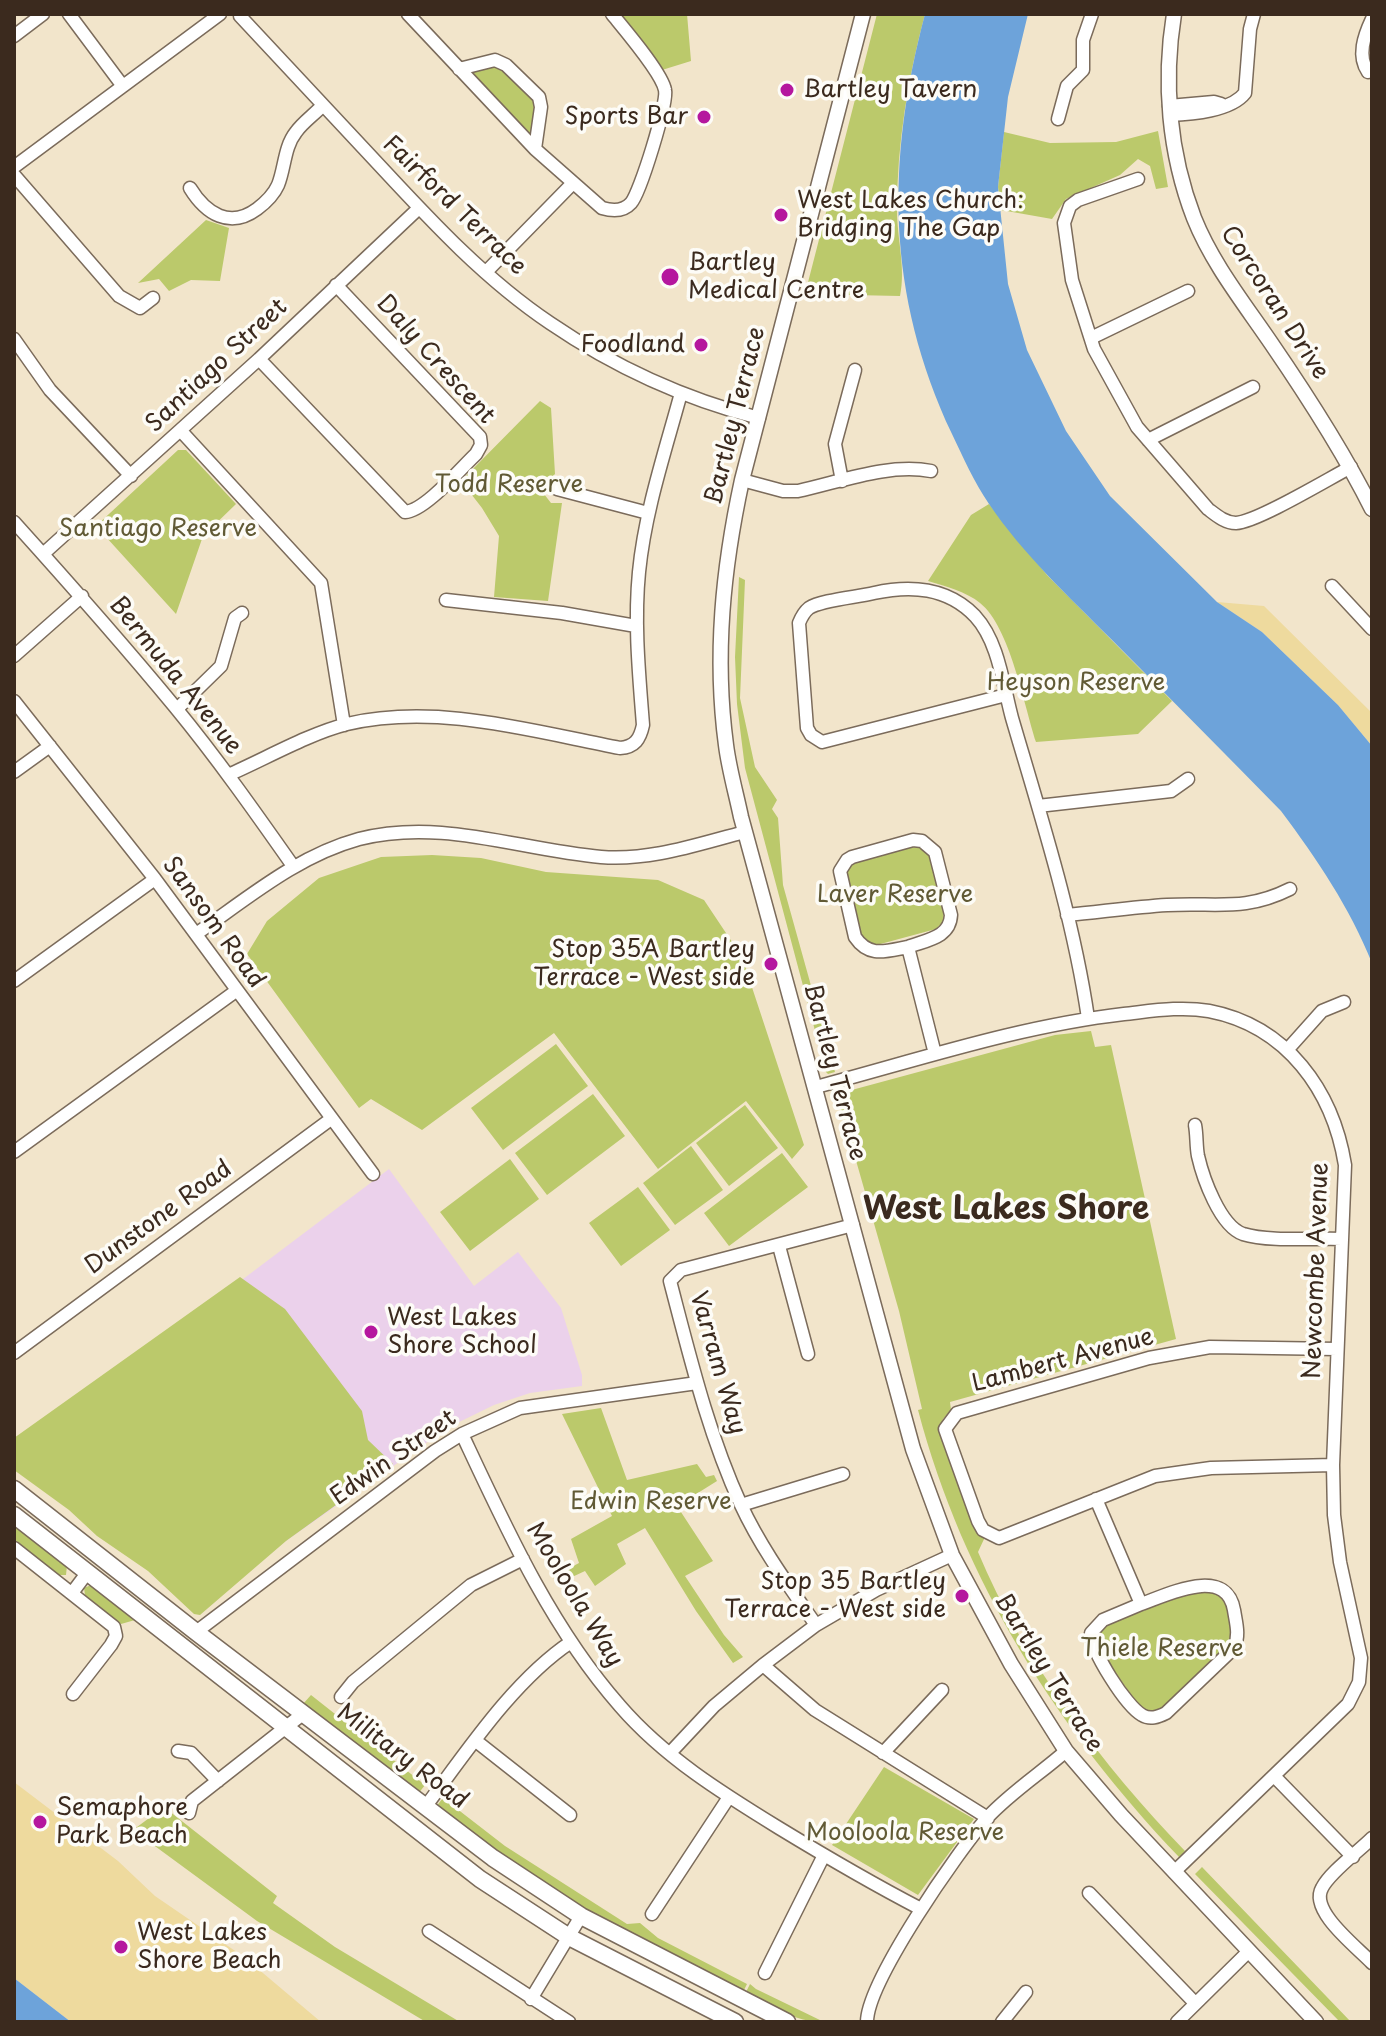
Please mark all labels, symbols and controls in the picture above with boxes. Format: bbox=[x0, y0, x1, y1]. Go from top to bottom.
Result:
place label: Bartley Tavern bbox=[803, 76, 977, 104]
marker: Bartley Tavern bbox=[778, 81, 796, 99]
place label: Sports Bar bbox=[564, 103, 688, 131]
marker: Sports Bar bbox=[695, 108, 713, 126]
street label: Fairford Terrace bbox=[376, 130, 532, 282]
place label: West Lakes Church: Bridging The Gap bbox=[797, 187, 1024, 243]
marker: West Lakes Church: Bridging The Gap bbox=[772, 206, 790, 224]
street label: Corcoran Drive bbox=[1214, 221, 1334, 385]
place label: Bartley Medical Centre bbox=[688, 249, 865, 305]
marker: Bartley Medical Centre bbox=[659, 266, 681, 288]
street label: Daly Crescent bbox=[370, 290, 500, 430]
street label: Santiago Street bbox=[140, 293, 294, 439]
street label: Bartley Terrace bbox=[700, 324, 772, 508]
place label: Foodland bbox=[581, 331, 685, 359]
marker: Foodland bbox=[692, 336, 710, 354]
park label: Todd Reserve bbox=[435, 471, 583, 499]
park label: Santiago Reserve bbox=[59, 515, 257, 543]
street label: Bermuda Avenue bbox=[103, 591, 247, 761]
park label: Heyson Reserve bbox=[987, 669, 1165, 697]
street label: Sansom Road bbox=[156, 852, 270, 994]
park label: Laver Reserve bbox=[817, 881, 973, 909]
place label: Stop 35A Bartley Terrace - West side bbox=[533, 936, 755, 992]
marker: Stop 35A Bartley Terrace - West side bbox=[762, 955, 780, 973]
street label: Bartley Terrace bbox=[796, 980, 872, 1164]
street label: Dunstone Road bbox=[80, 1155, 238, 1281]
street label: Newcombe Avenue bbox=[1299, 1162, 1335, 1380]
district label: West Lakes Shore bbox=[863, 1191, 1149, 1229]
street label: Varram Way bbox=[683, 1288, 751, 1438]
place label: West Lakes Shore School bbox=[387, 1304, 537, 1360]
marker: West Lakes Shore School bbox=[362, 1323, 380, 1341]
street label: Lambert Avenue bbox=[969, 1323, 1157, 1399]
street label: Edwin Street bbox=[326, 1404, 462, 1512]
park label: Edwin Reserve bbox=[570, 1488, 732, 1516]
street label: Mooloola Way bbox=[520, 1517, 628, 1673]
place label: Stop 35 Bartley Terrace - West side bbox=[724, 1568, 946, 1624]
marker: Stop 35 Bartley Terrace - West side bbox=[953, 1587, 971, 1605]
street label: Bartley Terrace bbox=[987, 1588, 1109, 1758]
park label: Thiele Reserve bbox=[1080, 1635, 1244, 1663]
street label: Military Road bbox=[331, 1698, 473, 1816]
place label: Semaphore Park Beach bbox=[56, 1794, 188, 1850]
marker: Semaphore Park Beach bbox=[31, 1813, 49, 1831]
park label: Mooloola Reserve bbox=[806, 1819, 1004, 1847]
place label: West Lakes Shore Beach bbox=[137, 1919, 282, 1975]
marker: West Lakes Shore Beach bbox=[112, 1938, 130, 1956]

